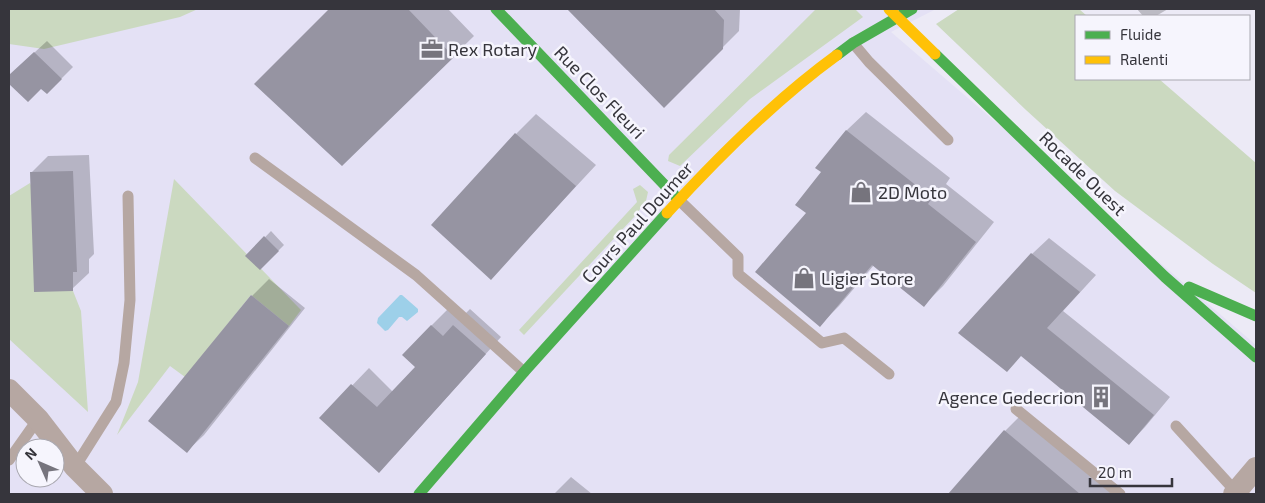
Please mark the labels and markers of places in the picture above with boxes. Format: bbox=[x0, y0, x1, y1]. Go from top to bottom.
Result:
office icon: Rex Rotary bbox=[419, 36, 445, 62]
place label: Rex Rotary bbox=[448, 38, 537, 60]
shop icon: 2D Moto bbox=[848, 179, 874, 205]
place label: 2D Moto bbox=[878, 181, 947, 203]
shop icon: Ligier Store bbox=[791, 265, 817, 291]
place label: Ligier Store bbox=[821, 267, 913, 289]
building icon: Agence Gedecrion bbox=[1088, 384, 1114, 410]
place label: Agence Gedecrion bbox=[938, 386, 1084, 408]

